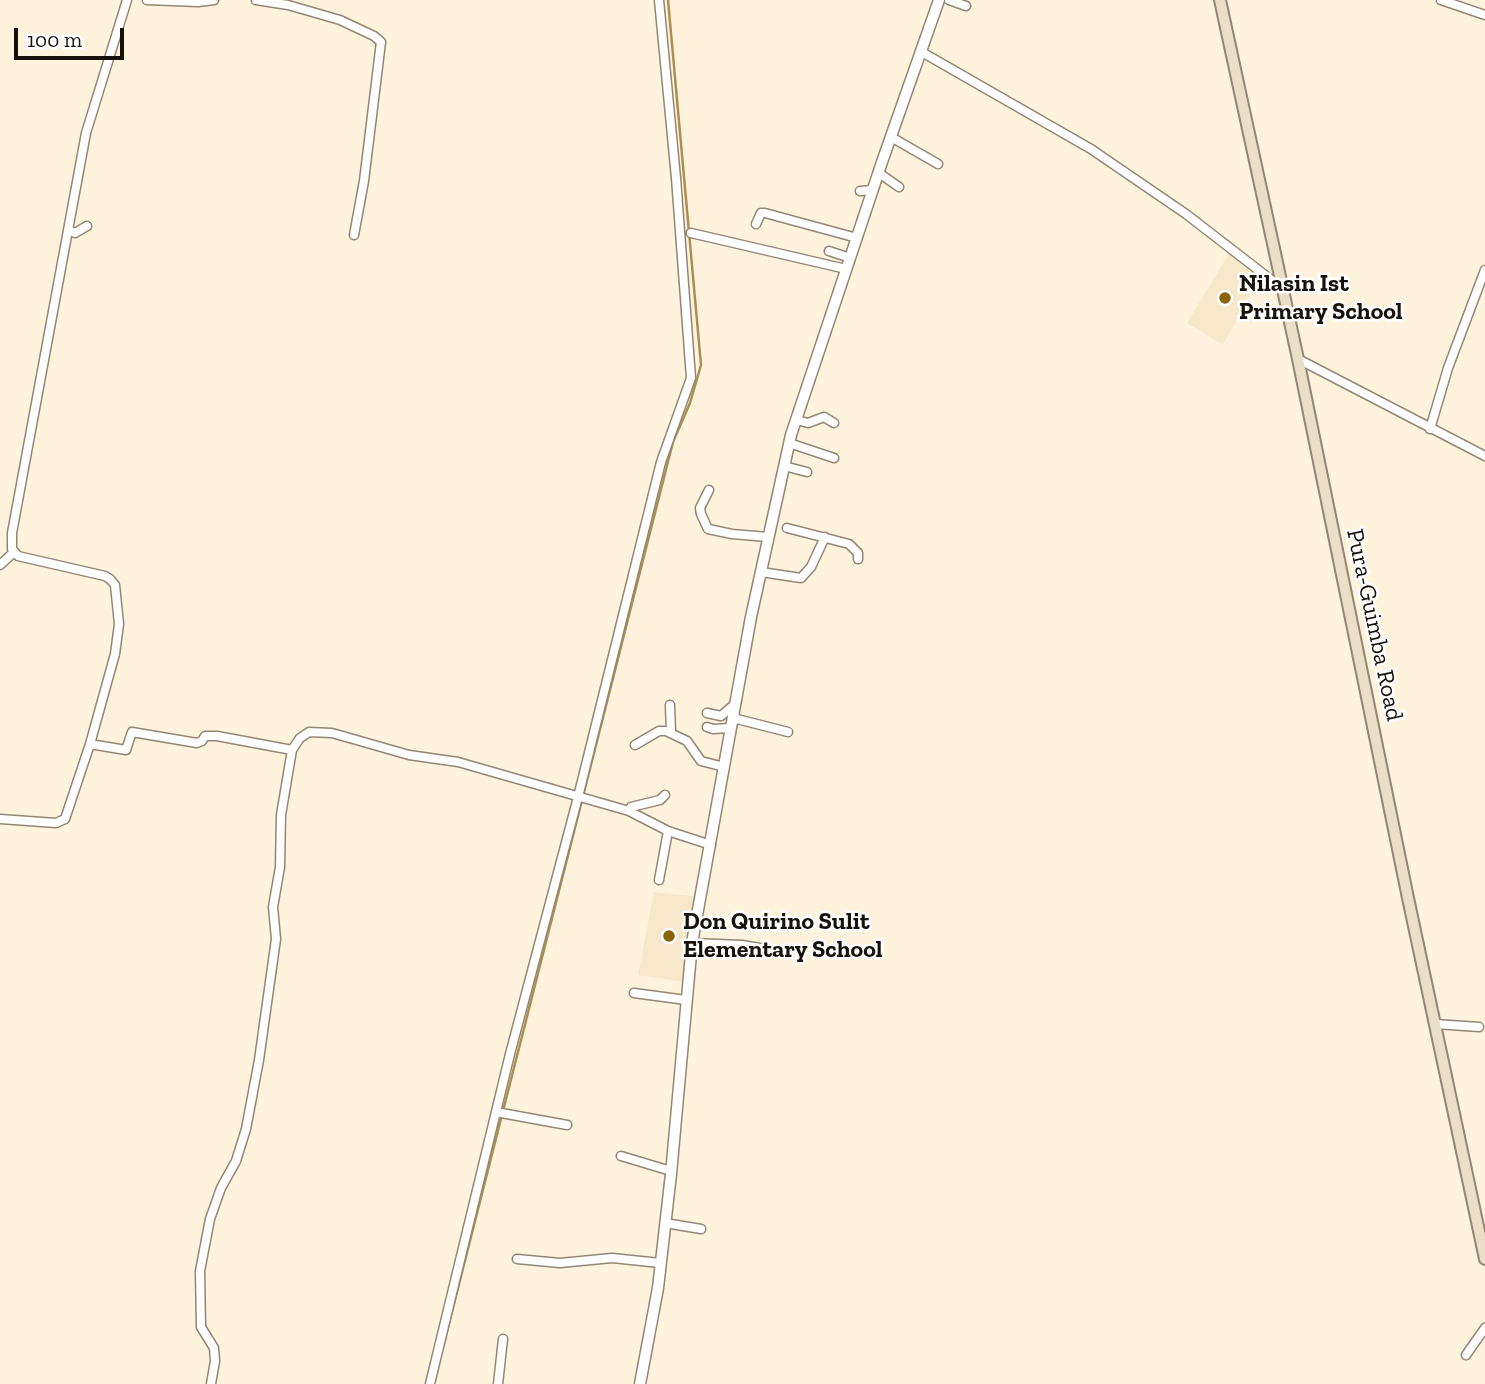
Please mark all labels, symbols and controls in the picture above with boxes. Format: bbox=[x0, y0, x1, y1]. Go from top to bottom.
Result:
scale bar bbox=[18, 14, 128, 58]
text: 100 m bbox=[27, 27, 82, 52]
place label: Nilasin Ist Primary School bbox=[1239, 270, 1403, 326]
marker: Nilasin Ist Primary School bbox=[1217, 290, 1233, 306]
street label: Pura-Guimba Road bbox=[1340, 526, 1408, 724]
place label: Don Quirino Sulit Elementary School bbox=[683, 908, 883, 964]
marker: Don Quirino Sulit Elementary School bbox=[661, 928, 677, 944]

